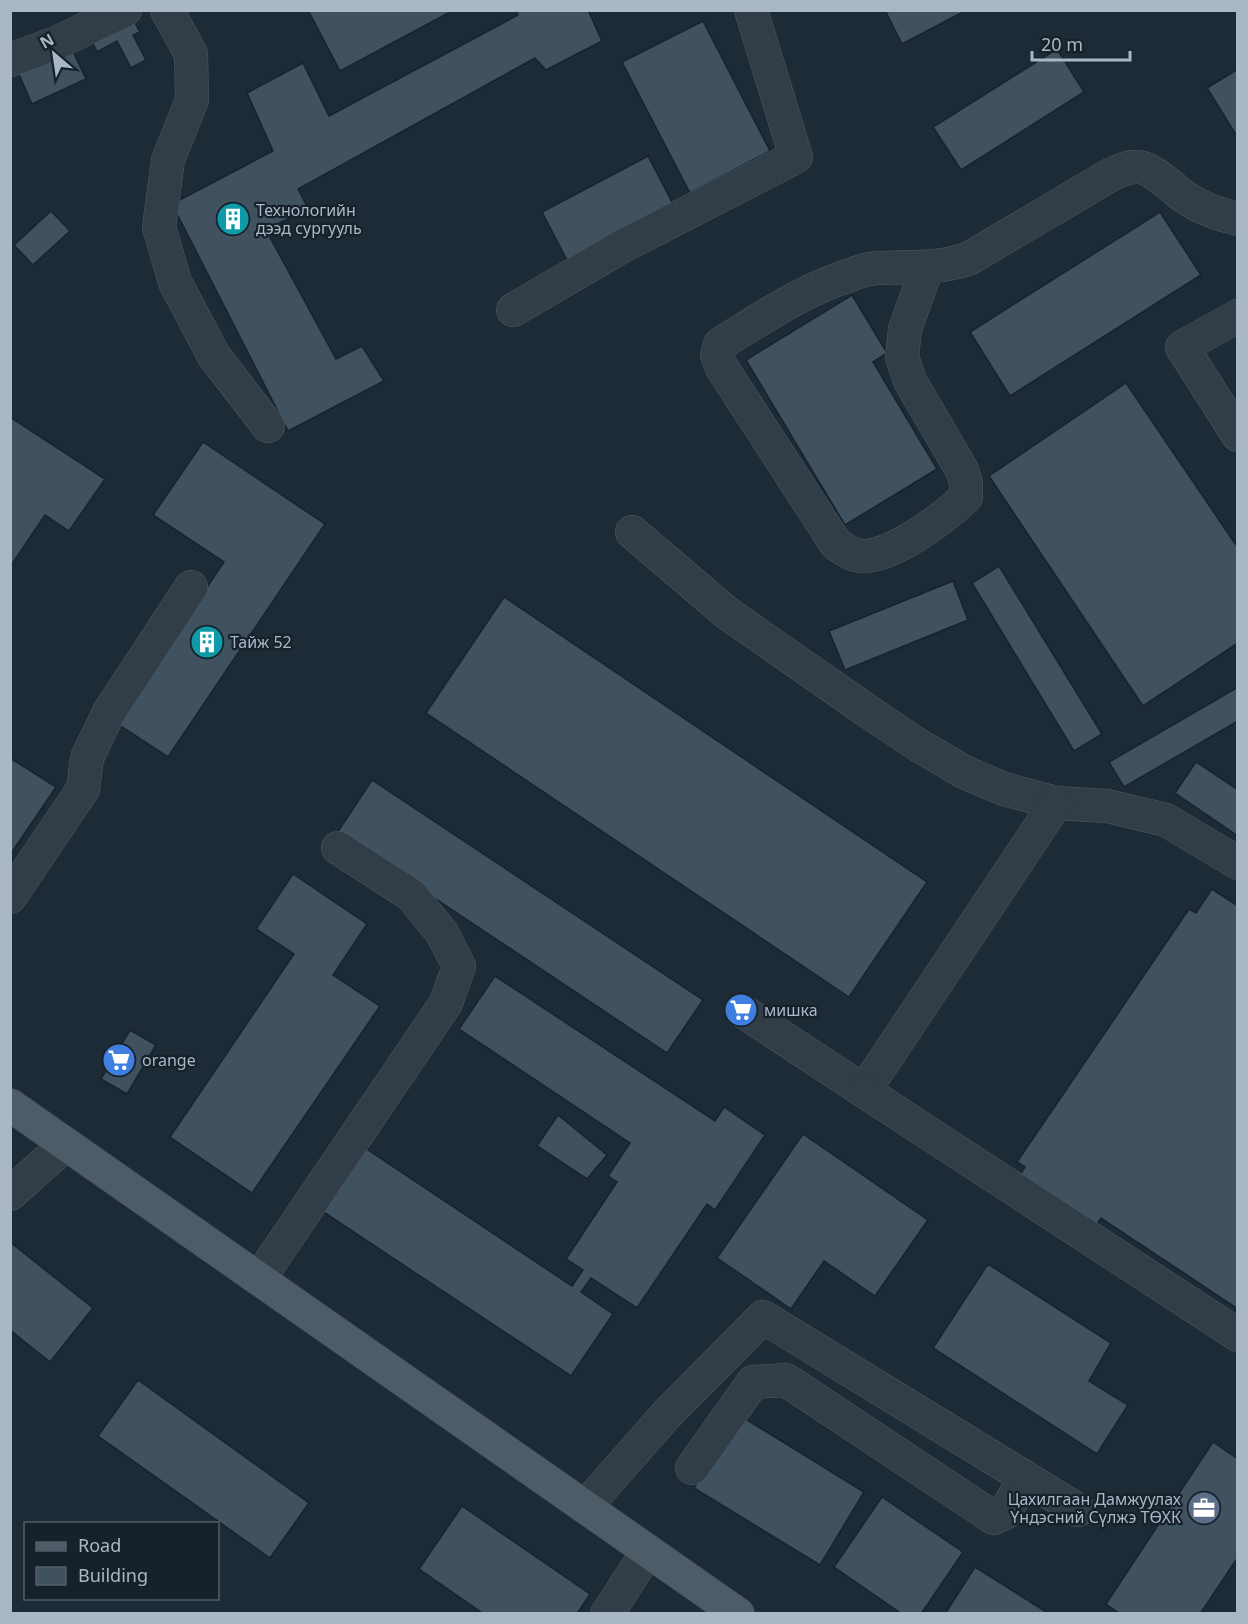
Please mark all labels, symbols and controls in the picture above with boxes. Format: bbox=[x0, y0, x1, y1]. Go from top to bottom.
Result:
north arrow bbox=[24, 24, 84, 84]
scale bar bbox=[1032, 24, 1130, 62]
text: N bbox=[36, 28, 58, 54]
text: 20 m bbox=[1041, 32, 1083, 56]
place label: Технологийн дээд сургууль bbox=[256, 199, 362, 239]
building icon: Технологийн дээд сургууль bbox=[215, 201, 251, 237]
building icon: Тайж 52 bbox=[189, 624, 225, 660]
place label: Тайж 52 bbox=[230, 631, 292, 653]
supermarket icon: мишка bbox=[723, 992, 759, 1028]
place label: мишка bbox=[764, 999, 818, 1021]
supermarket icon: orange bbox=[101, 1042, 137, 1078]
place label: orange bbox=[142, 1049, 196, 1071]
place label: Цахилгаан Дамжуулах Үндэсний Сүлжэ ТӨХК bbox=[1008, 1488, 1182, 1528]
office icon: Цахилгаан Дамжуулах Үндэсний Сүлжэ ТӨХК bbox=[1186, 1490, 1222, 1526]
legend bbox=[24, 1522, 219, 1600]
text: Road bbox=[78, 1533, 121, 1557]
text: Building bbox=[78, 1563, 148, 1587]

